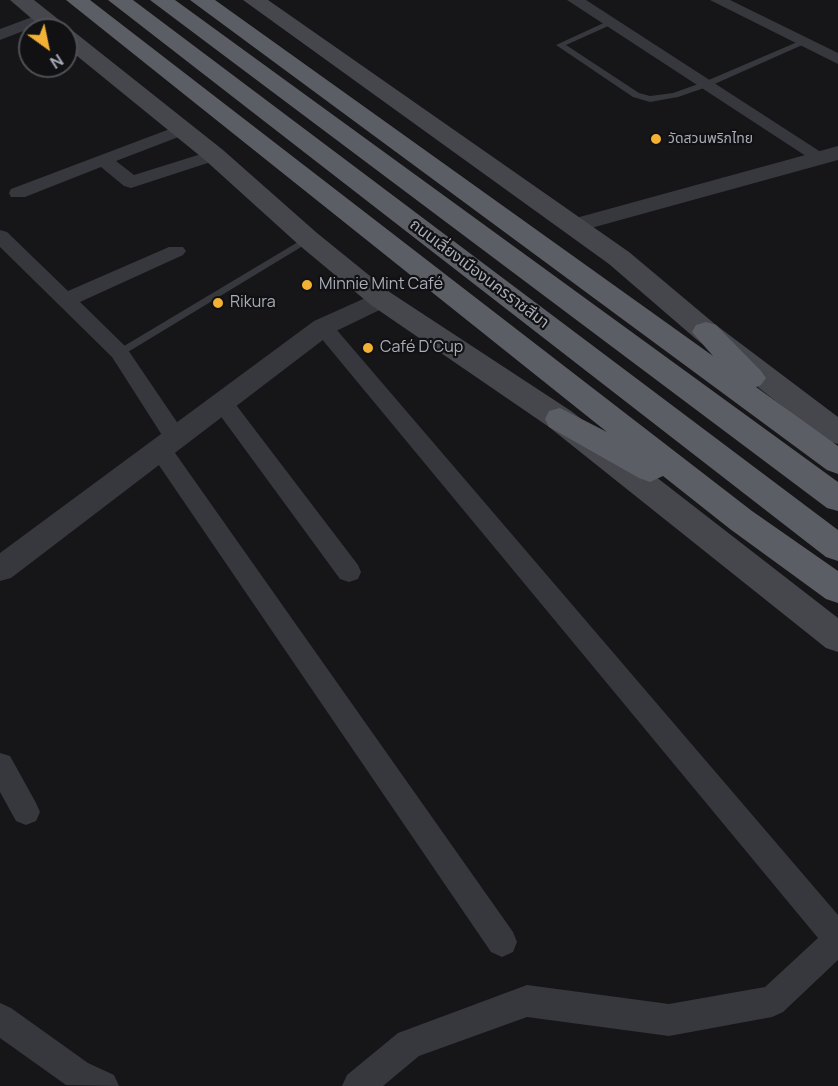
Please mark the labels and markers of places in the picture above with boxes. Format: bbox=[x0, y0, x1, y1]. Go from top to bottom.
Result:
place label: วัดสวนพริกไทย bbox=[668, 131, 753, 147]
marker: วัดสวนพริกไทย bbox=[649, 132, 663, 146]
place label: Minnie Mint Café bbox=[319, 275, 443, 295]
marker: Minnie Mint Café bbox=[300, 278, 314, 292]
place label: Rikura bbox=[230, 293, 276, 313]
marker: Rikura bbox=[211, 296, 225, 310]
place label: Café D'Cup bbox=[380, 338, 463, 358]
marker: Café D'Cup bbox=[361, 341, 375, 355]

